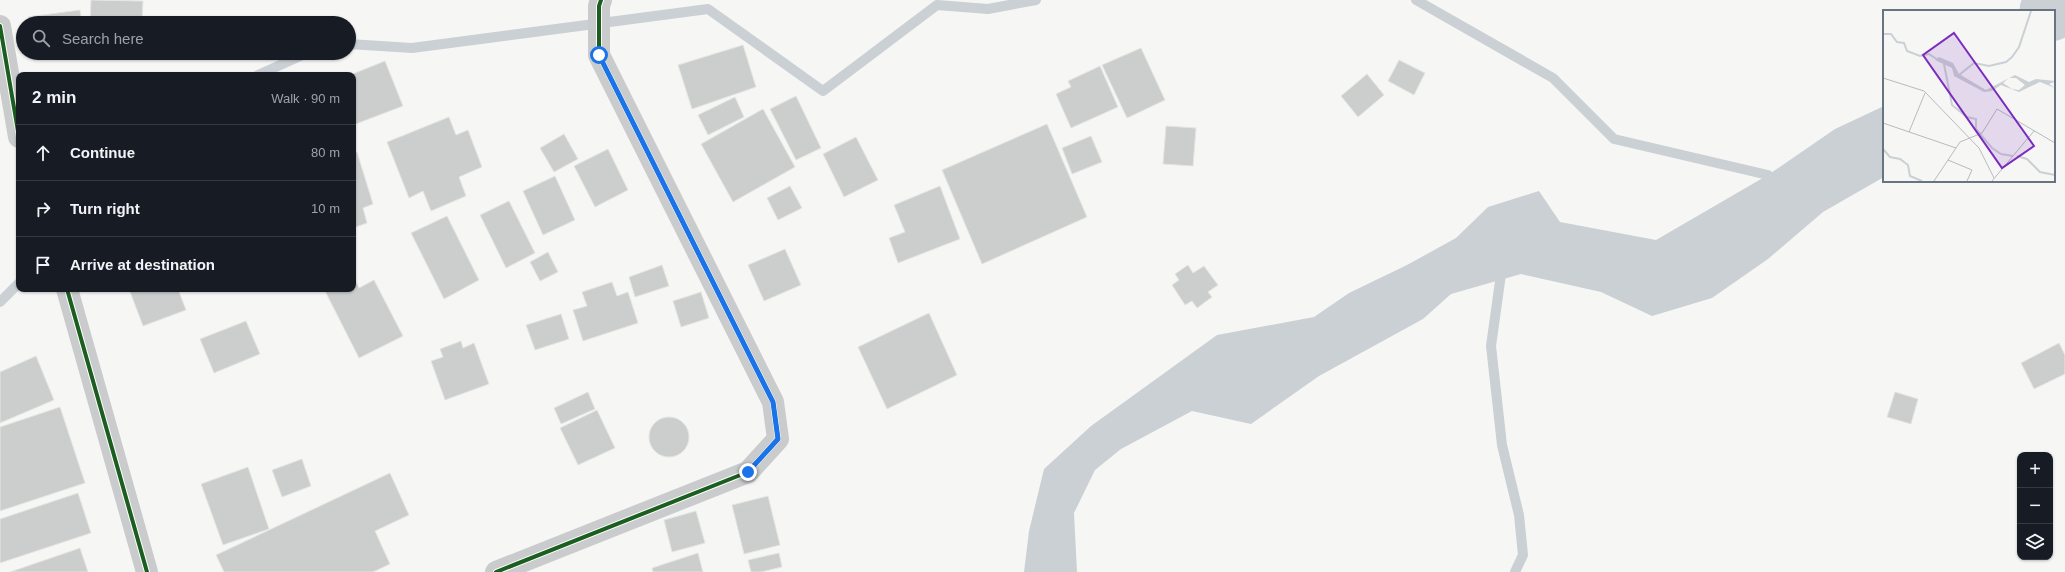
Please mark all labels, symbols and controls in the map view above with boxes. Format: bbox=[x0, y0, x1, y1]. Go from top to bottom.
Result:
inset map bbox=[1883, 10, 2055, 182]
search box bbox=[16, 16, 356, 60]
icon: search bbox=[30, 27, 52, 49]
text: Search here bbox=[62, 30, 144, 47]
route start bbox=[590, 46, 608, 64]
text: 2 min bbox=[32, 88, 76, 107]
text: Walk · 90 m bbox=[271, 91, 340, 106]
icon: ahead bbox=[32, 142, 54, 164]
text: Continue bbox=[70, 144, 135, 161]
text: 80 m bbox=[311, 145, 340, 160]
icon: right bbox=[32, 198, 54, 220]
text: Turn right bbox=[70, 200, 140, 217]
text: 10 m bbox=[311, 201, 340, 216]
icon: arrive bbox=[32, 254, 54, 276]
text: Arrive at destination bbox=[70, 256, 215, 273]
map controls bbox=[2017, 452, 2053, 560]
button: + bbox=[2017, 452, 2053, 488]
route end bbox=[739, 463, 757, 481]
button: − bbox=[2017, 488, 2053, 524]
button: layers bbox=[2017, 524, 2053, 560]

